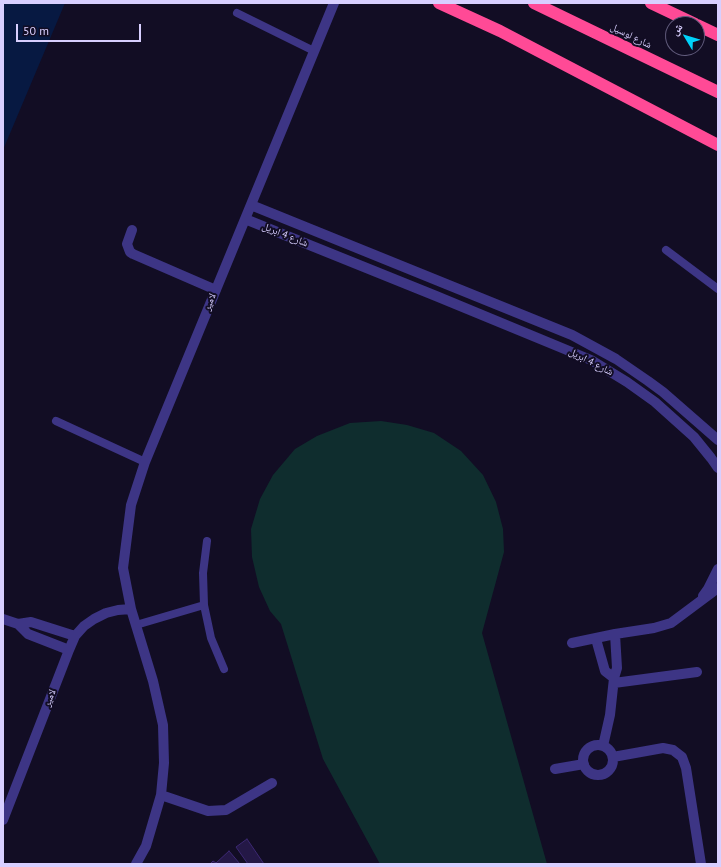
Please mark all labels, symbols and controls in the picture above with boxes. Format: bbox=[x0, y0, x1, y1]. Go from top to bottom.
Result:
scale bar bbox=[18, 16, 143, 42]
north arrow bbox=[665, 16, 705, 56]
text: ش bbox=[667, 20, 685, 38]
street label: شارع لوسيل bbox=[608, 21, 654, 51]
text: 50 m bbox=[23, 23, 49, 38]
street label: شارع 4 ابريل bbox=[260, 220, 310, 250]
street label: لامير bbox=[201, 292, 219, 312]
street label: شارع 4 ابريل bbox=[567, 346, 615, 378]
street label: لامير bbox=[41, 688, 59, 708]

